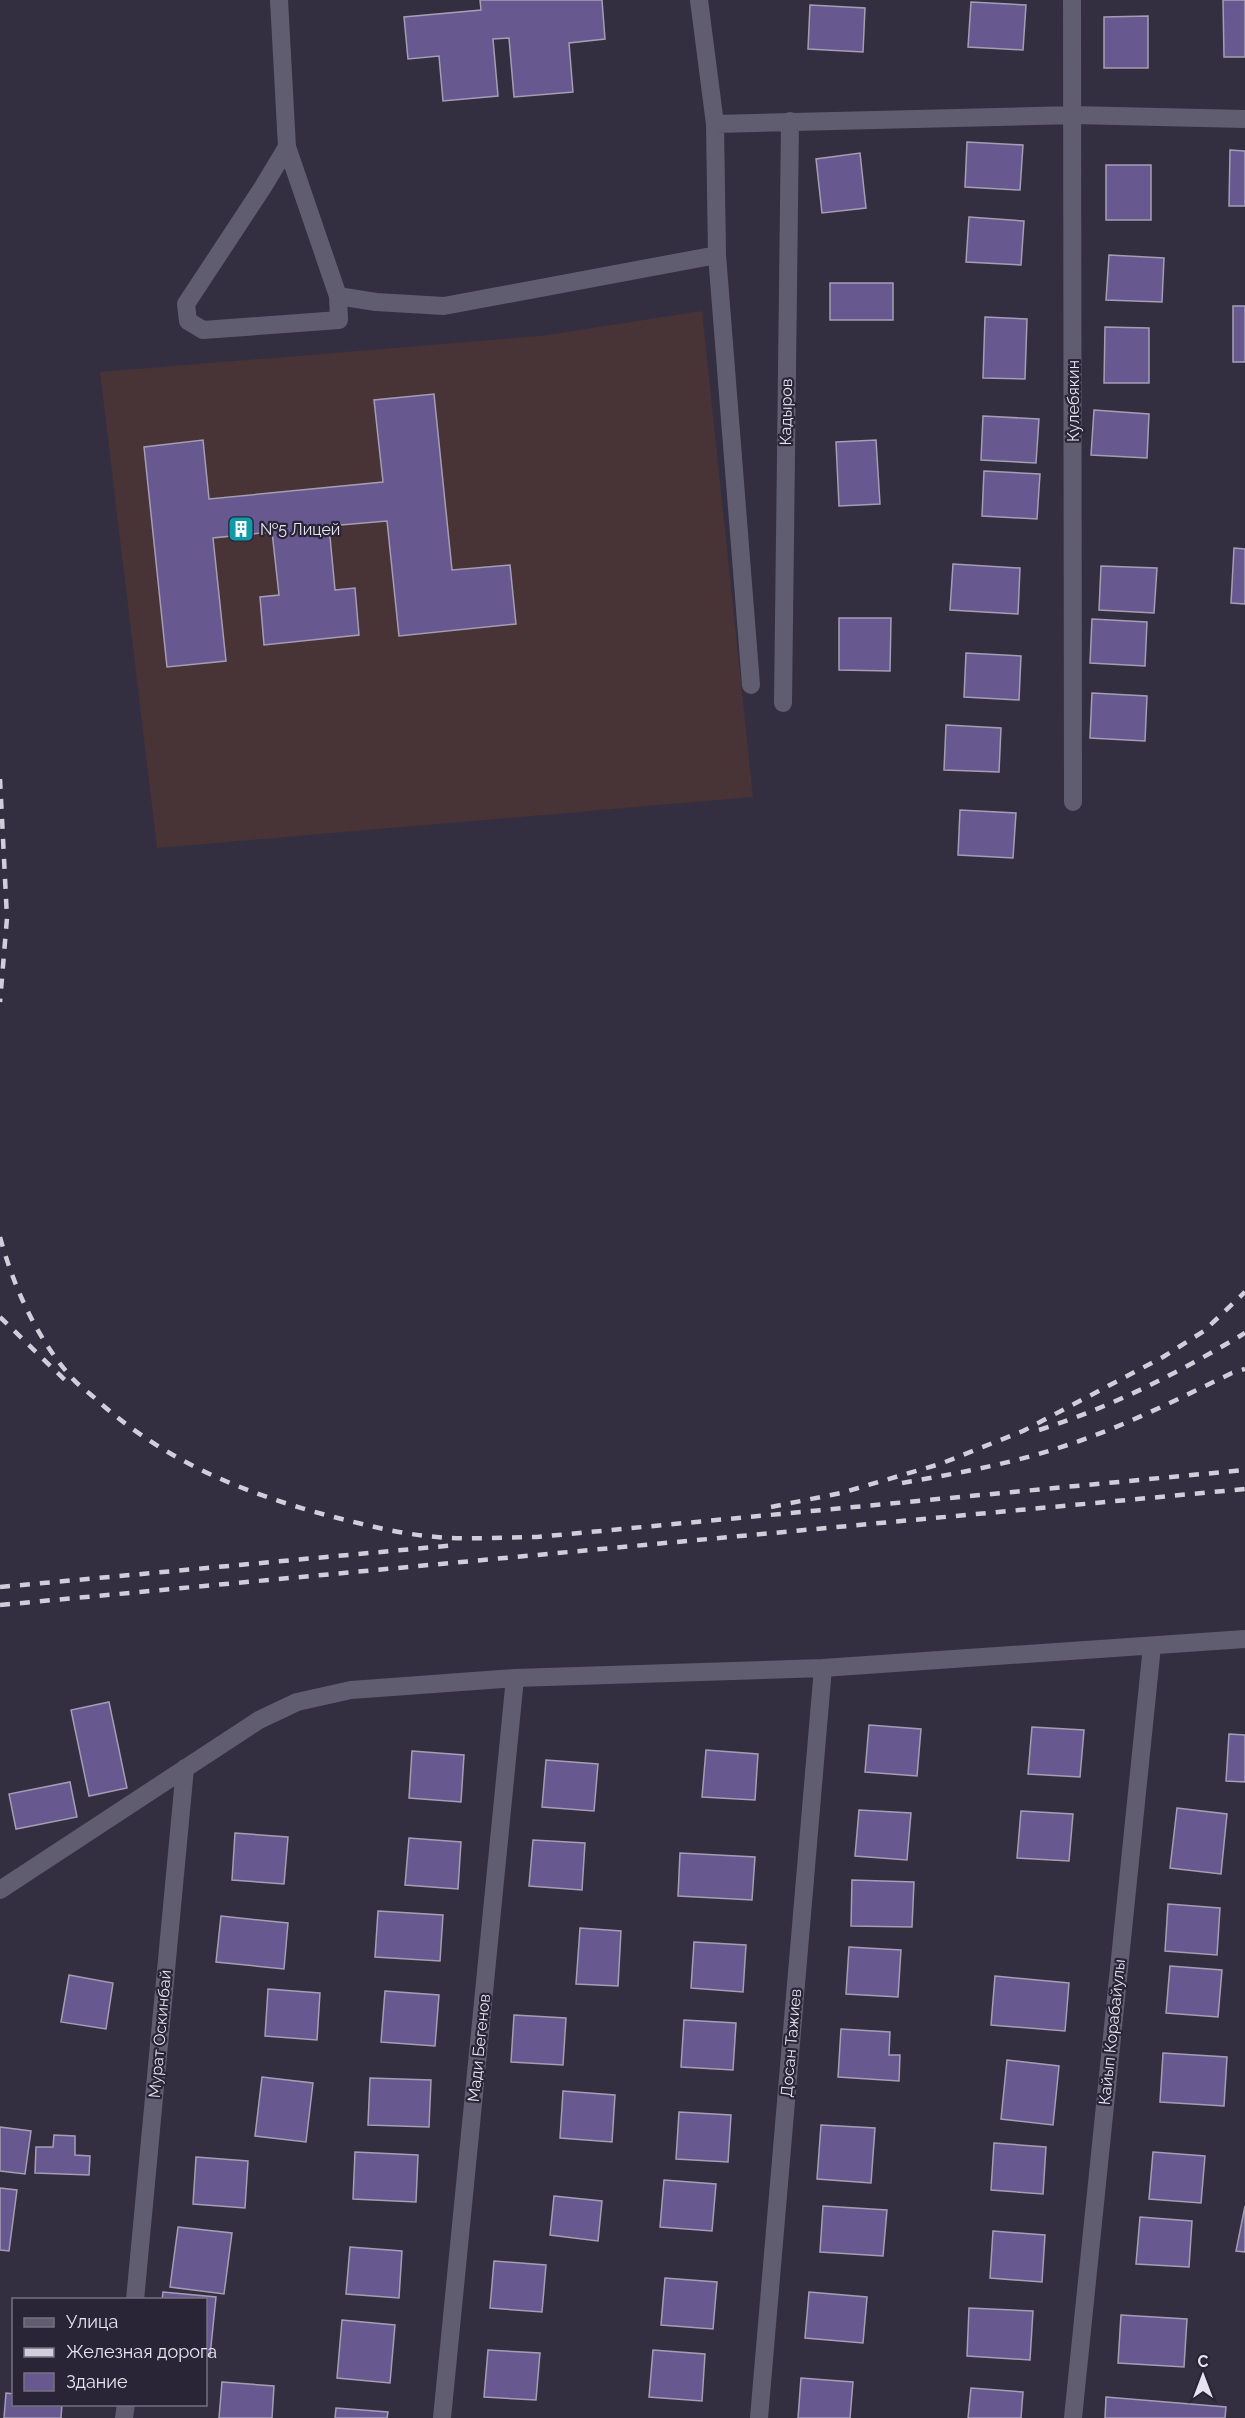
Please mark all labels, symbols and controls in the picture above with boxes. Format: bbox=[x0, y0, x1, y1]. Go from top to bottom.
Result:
street label: Кулебякин bbox=[1064, 360, 1083, 442]
street label: Кадыров bbox=[776, 378, 796, 446]
building icon: №5 Лицей bbox=[226, 514, 256, 544]
place label: №5 Лицей bbox=[260, 520, 340, 539]
street label: Кайып Корабайулы bbox=[1095, 1958, 1129, 2106]
street label: Мурат Оскинбай bbox=[145, 1969, 175, 2099]
street label: Досан Тажиев bbox=[777, 1988, 805, 2098]
street label: Мади Бегенов bbox=[464, 1993, 494, 2103]
legend bbox=[12, 2298, 207, 2406]
text: Улица bbox=[66, 2311, 118, 2332]
text: Железная дорога bbox=[66, 2341, 217, 2362]
north arrow bbox=[1173, 2346, 1233, 2406]
text: С bbox=[1198, 2352, 1209, 2371]
text: Здание bbox=[66, 2371, 128, 2392]

